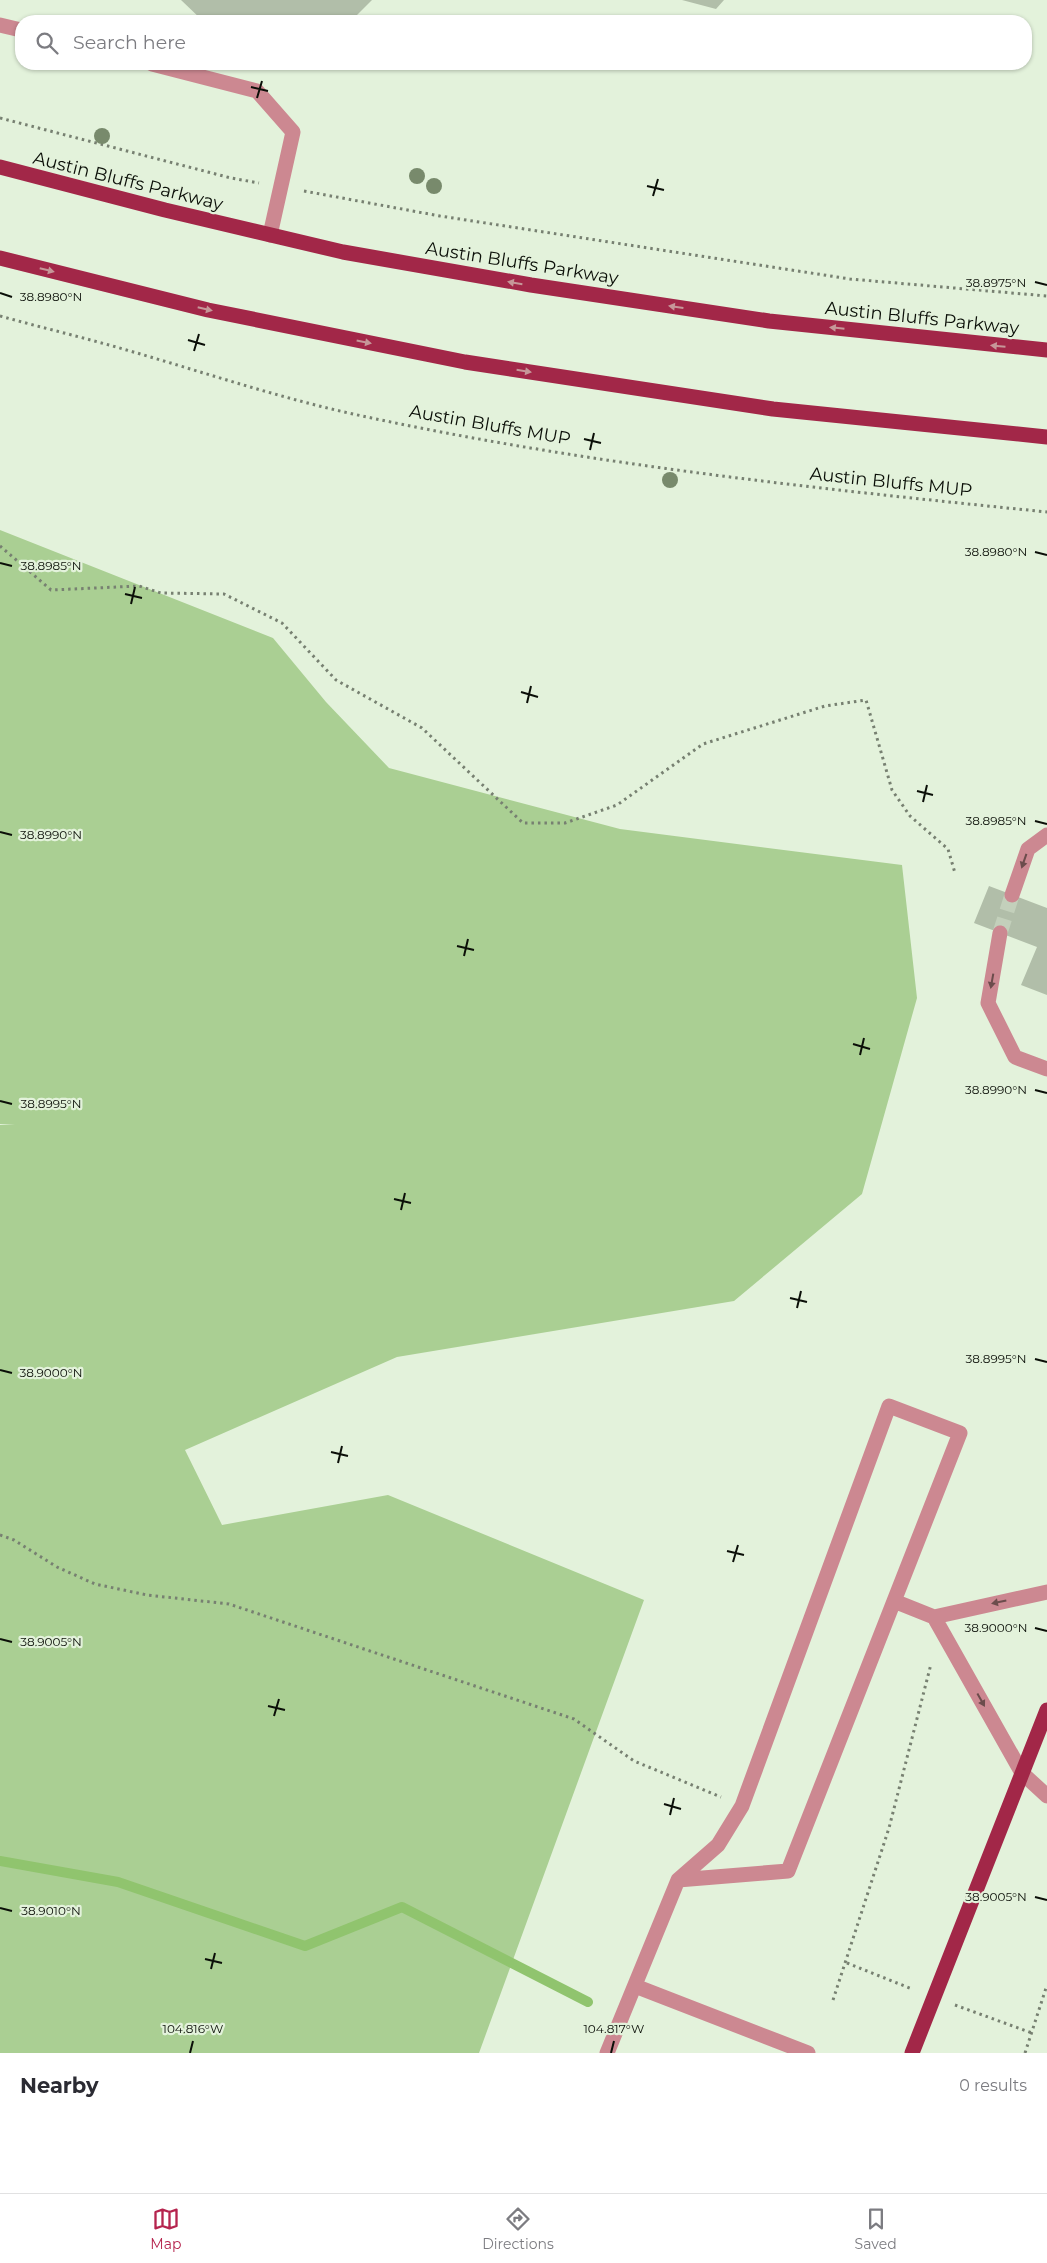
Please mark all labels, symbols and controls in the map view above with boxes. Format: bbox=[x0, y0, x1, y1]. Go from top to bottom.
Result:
search box bbox=[15, 15, 1032, 70]
icon: search bbox=[33, 29, 61, 57]
text: Search here bbox=[73, 31, 186, 54]
street label: Austin Bluffs Parkway bbox=[31, 147, 226, 215]
street label: Austin Bluffs Parkway bbox=[424, 237, 620, 289]
one-way arrow bbox=[40, 266, 55, 274]
text: 38.8975°N bbox=[966, 275, 1026, 290]
one-way arrow bbox=[507, 278, 523, 286]
text: 38.8980°N bbox=[20, 289, 82, 304]
street label: Austin Bluffs Parkway bbox=[824, 297, 1020, 339]
one-way arrow bbox=[667, 303, 683, 311]
one-way arrow bbox=[197, 305, 212, 313]
one-way arrow bbox=[829, 324, 845, 332]
one-way arrow bbox=[356, 338, 372, 346]
one-way arrow bbox=[990, 341, 1006, 349]
one-way arrow bbox=[516, 367, 532, 375]
street label: Austin Bluffs MUP bbox=[408, 400, 572, 450]
street label: Austin Bluffs MUP bbox=[809, 463, 973, 501]
text: 38.8980°N bbox=[965, 544, 1027, 559]
text: 38.8985°N bbox=[20, 558, 82, 573]
text: 38.8985°N bbox=[965, 813, 1027, 828]
text: 38.8990°N bbox=[20, 827, 82, 842]
one-way arrow bbox=[1020, 853, 1027, 868]
one-way arrow bbox=[987, 973, 995, 989]
text: 38.8990°N bbox=[965, 1082, 1027, 1097]
text: 38.8995°N bbox=[21, 1096, 81, 1111]
text: 38.8995°N bbox=[966, 1351, 1026, 1366]
text: 38.9000°N bbox=[19, 1365, 83, 1380]
one-way arrow bbox=[991, 1599, 1007, 1607]
text: 38.9000°N bbox=[964, 1620, 1028, 1635]
text: 38.9005°N bbox=[20, 1634, 82, 1649]
one-way arrow bbox=[977, 1693, 985, 1707]
text: 38.9005°N bbox=[965, 1889, 1027, 1904]
text: 38.9010°N bbox=[21, 1903, 81, 1918]
text: 104.816°W bbox=[163, 2021, 223, 2036]
text: 104.817°W bbox=[584, 2021, 644, 2036]
text: Nearby bbox=[20, 2073, 99, 2098]
text: 0 results bbox=[959, 2076, 1027, 2095]
tab: Map bbox=[150, 2205, 181, 2253]
tab: Directions bbox=[482, 2205, 554, 2253]
tab: Saved bbox=[855, 2205, 897, 2253]

